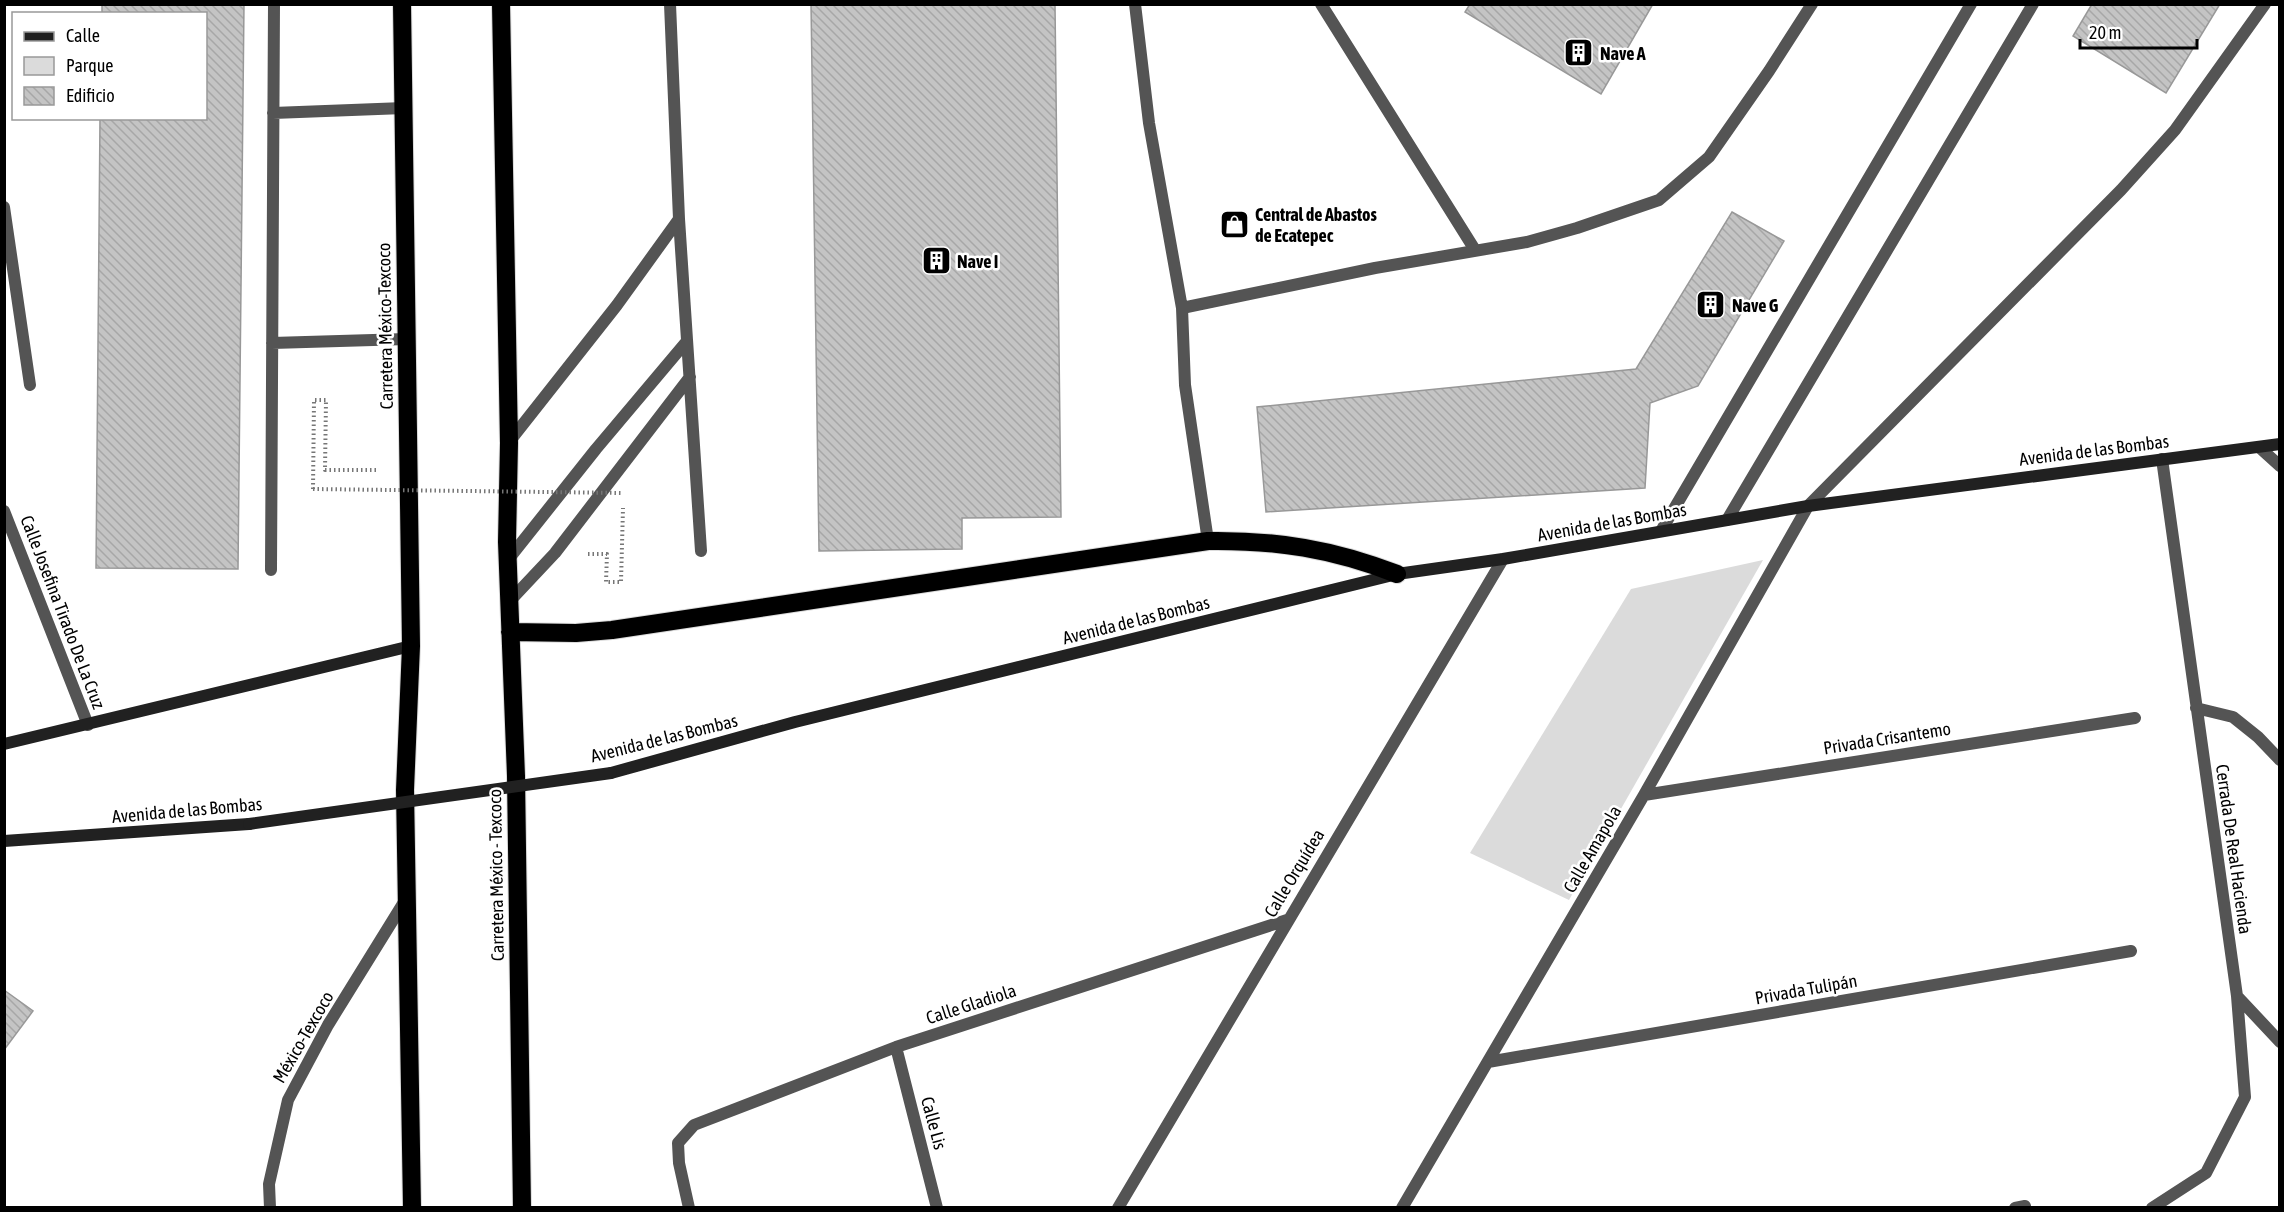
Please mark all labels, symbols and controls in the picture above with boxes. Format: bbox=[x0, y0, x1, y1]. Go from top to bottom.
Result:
legend bbox=[12, 12, 207, 120]
scale bar bbox=[2080, 12, 2197, 50]
text: 20 m bbox=[2089, 22, 2121, 43]
text: Calle bbox=[66, 25, 100, 46]
building icon: Nave A bbox=[1563, 37, 1595, 69]
place label: Nave A bbox=[1600, 43, 1646, 64]
text: Parque bbox=[66, 55, 114, 76]
text: Edificio bbox=[66, 85, 115, 106]
place label: Central de Abastos de Ecatepec bbox=[1255, 204, 1377, 246]
shop icon: Central de Abastos de Ecatepec bbox=[1218, 208, 1250, 240]
street label: Carretera México-Texcoco bbox=[373, 243, 397, 409]
building icon: Nave I bbox=[920, 245, 952, 277]
place label: Nave I bbox=[957, 251, 998, 272]
building icon: Nave G bbox=[1695, 289, 1727, 321]
place label: Nave G bbox=[1732, 295, 1779, 316]
street label: Avenida de las Bombas bbox=[2018, 430, 2170, 470]
street label: Avenida de las Bombas bbox=[1536, 499, 1688, 545]
street label: Calle Josefina Tirado De La Cruz bbox=[16, 512, 110, 712]
street label: Avenida de las Bombas bbox=[1060, 592, 1212, 648]
street label: Avenida de las Bombas bbox=[588, 710, 740, 766]
street label: Privada Crisantemo bbox=[1822, 718, 1952, 758]
street label: Cerrada De Real Hacienda bbox=[2212, 763, 2256, 935]
street label: Carretera México - Texcoco bbox=[484, 789, 508, 961]
street label: Avenida de las Bombas bbox=[111, 793, 263, 827]
street label: Calle Amapola bbox=[1559, 802, 1625, 896]
street label: Calle Orquídea bbox=[1260, 825, 1328, 921]
street label: Privada Tulipán bbox=[1753, 970, 1859, 1008]
street label: Calle Gladiola bbox=[923, 980, 1019, 1028]
street label: México-Texcoco bbox=[268, 987, 338, 1087]
street label: Calle Lis bbox=[917, 1094, 951, 1152]

